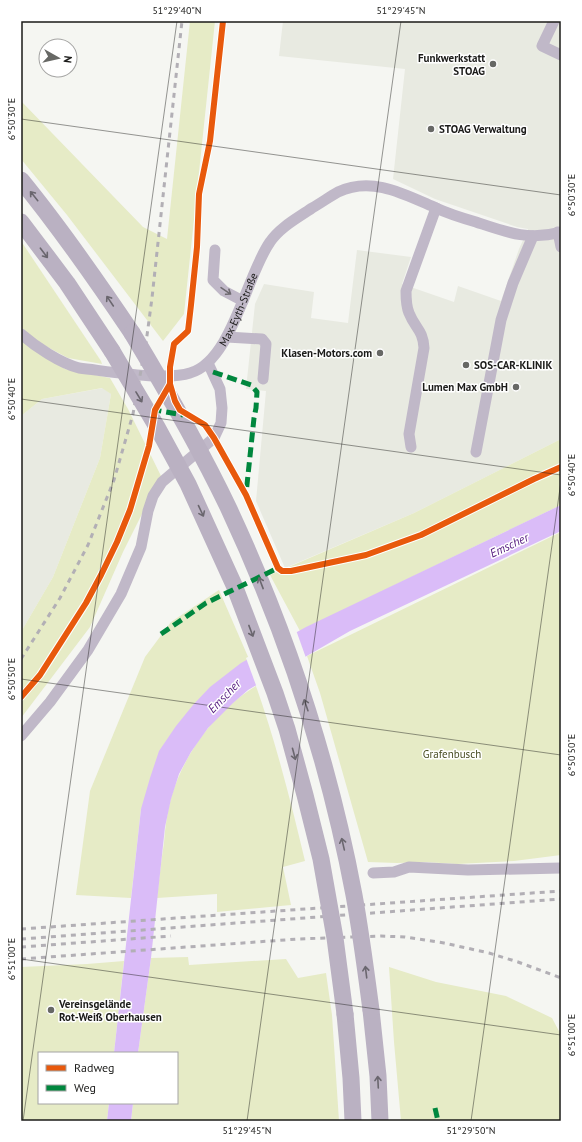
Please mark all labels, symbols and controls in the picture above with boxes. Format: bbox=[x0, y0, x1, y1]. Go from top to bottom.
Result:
text: 51°29'40"N bbox=[152, 4, 202, 17]
text: 51°29'45"N bbox=[376, 4, 426, 17]
north arrow bbox=[38, 38, 78, 78]
place label: Funkwerkstatt STOAG bbox=[418, 51, 485, 78]
text: N bbox=[60, 55, 75, 64]
marker: Funkwerkstatt STOAG bbox=[488, 59, 498, 69]
text: 6°50'30"E bbox=[5, 98, 18, 140]
place label: STOAG Verwaltung bbox=[439, 122, 527, 136]
marker: STOAG Verwaltung bbox=[426, 124, 436, 134]
text: 6°50'30"E bbox=[565, 174, 578, 216]
one-way arrow bbox=[29, 191, 38, 202]
one-way arrow bbox=[40, 247, 49, 258]
street label: Max-Eyth-Straße bbox=[216, 270, 261, 349]
one-way arrow bbox=[221, 287, 232, 295]
one-way arrow bbox=[106, 296, 114, 307]
place label: Klasen-Motors.com bbox=[281, 346, 372, 360]
marker: Klasen-Motors.com bbox=[375, 348, 385, 358]
place label: SOS-CAR-KLINIK bbox=[474, 358, 552, 372]
marker: SOS-CAR-KLINIK bbox=[461, 360, 471, 370]
text: 6°50'40"E bbox=[5, 378, 18, 420]
place label: Lumen Max GmbH bbox=[422, 380, 508, 394]
marker: Lumen Max GmbH bbox=[511, 382, 521, 392]
one-way arrow bbox=[135, 391, 143, 402]
text: 6°50'40"E bbox=[565, 454, 578, 496]
one-way arrow bbox=[198, 505, 205, 517]
water label: Emscher bbox=[487, 529, 532, 560]
one-way arrow bbox=[257, 577, 265, 589]
one-way arrow bbox=[248, 625, 256, 637]
text: 6°50'50"E bbox=[5, 658, 18, 700]
water label: Emscher bbox=[204, 675, 244, 716]
one-way arrow bbox=[302, 698, 309, 711]
text: 6°50'50"E bbox=[565, 734, 578, 776]
one-way arrow bbox=[291, 747, 298, 760]
park label: Grafenbusch bbox=[423, 747, 481, 761]
one-way arrow bbox=[339, 838, 347, 851]
text: 6°51'00"E bbox=[5, 938, 18, 980]
one-way arrow bbox=[362, 966, 370, 979]
place label: Vereinsgelände Rot-Weiß Oberhausen bbox=[58, 997, 162, 1024]
marker: Vereinsgelände Rot-Weiß Oberhausen bbox=[46, 1005, 56, 1015]
text: 6°51'00"E bbox=[565, 1014, 578, 1056]
legend bbox=[38, 1052, 178, 1104]
text: Radweg bbox=[74, 1060, 115, 1075]
one-way arrow bbox=[374, 1076, 382, 1089]
text: Weg bbox=[74, 1080, 96, 1095]
text: 51°29'45"N bbox=[222, 1124, 272, 1137]
text: 51°29'50"N bbox=[446, 1124, 496, 1137]

